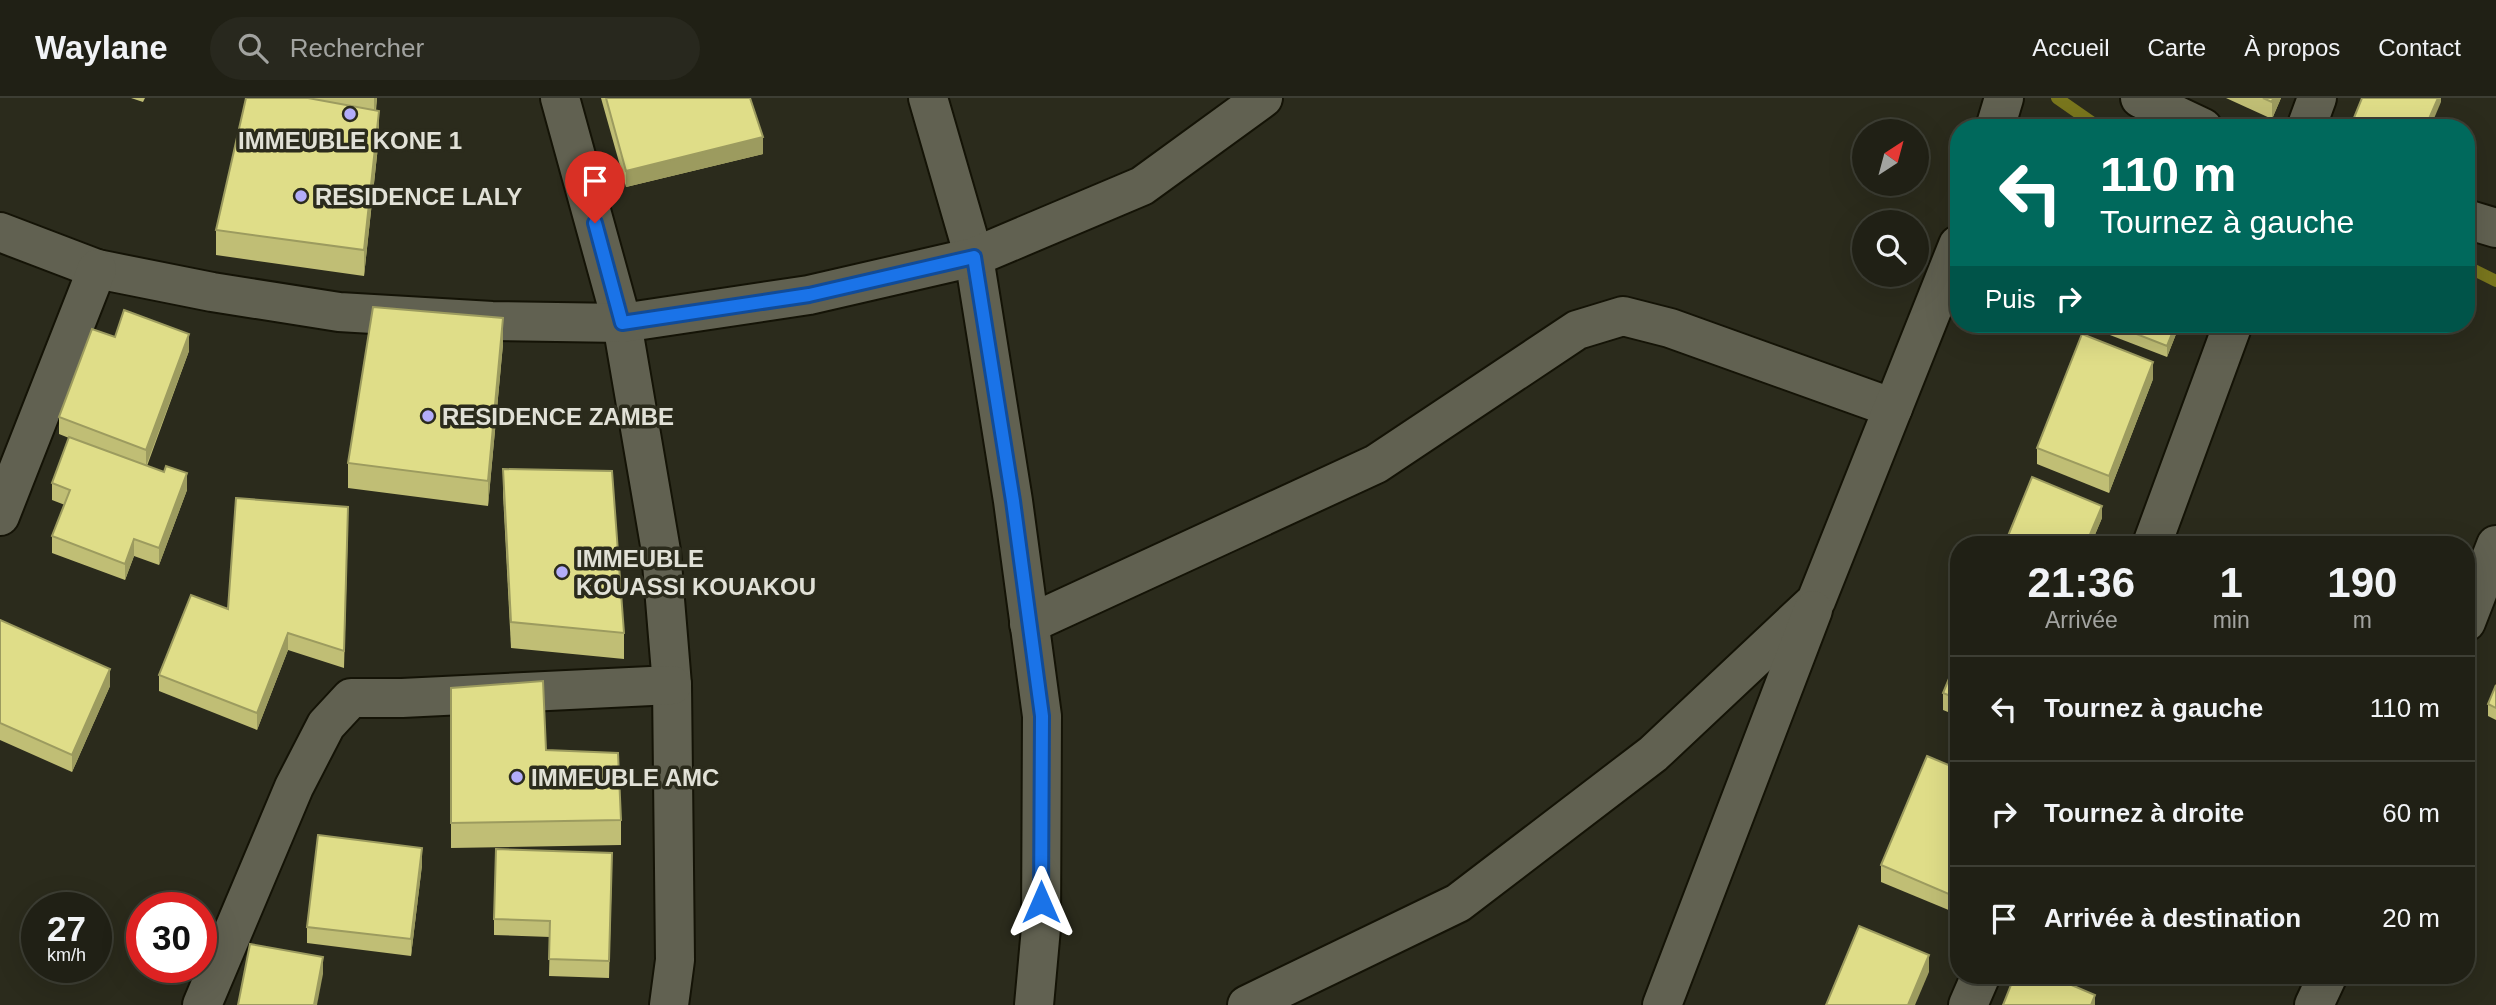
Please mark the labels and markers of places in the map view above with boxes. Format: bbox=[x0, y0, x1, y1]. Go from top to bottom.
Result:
marker: IMMEUBLE KONE 1 bbox=[342, 106, 358, 122]
place label: IMMEUBLE KONE 1 bbox=[238, 127, 462, 154]
pin bbox=[565, 151, 625, 223]
place label: RESIDENCE LALY bbox=[315, 183, 522, 210]
marker: RESIDENCE LALY bbox=[293, 188, 309, 204]
place label: RESIDENCE ZAMBE bbox=[442, 403, 674, 430]
marker: RESIDENCE ZAMBE bbox=[420, 408, 436, 424]
place label: IMMEUBLE KOUASSI KOUAKOU bbox=[576, 545, 816, 600]
marker: IMMEUBLE KOUASSI KOUAKOU bbox=[554, 564, 570, 580]
place label: IMMEUBLE AMC bbox=[531, 764, 719, 791]
marker: IMMEUBLE AMC bbox=[509, 769, 525, 785]

